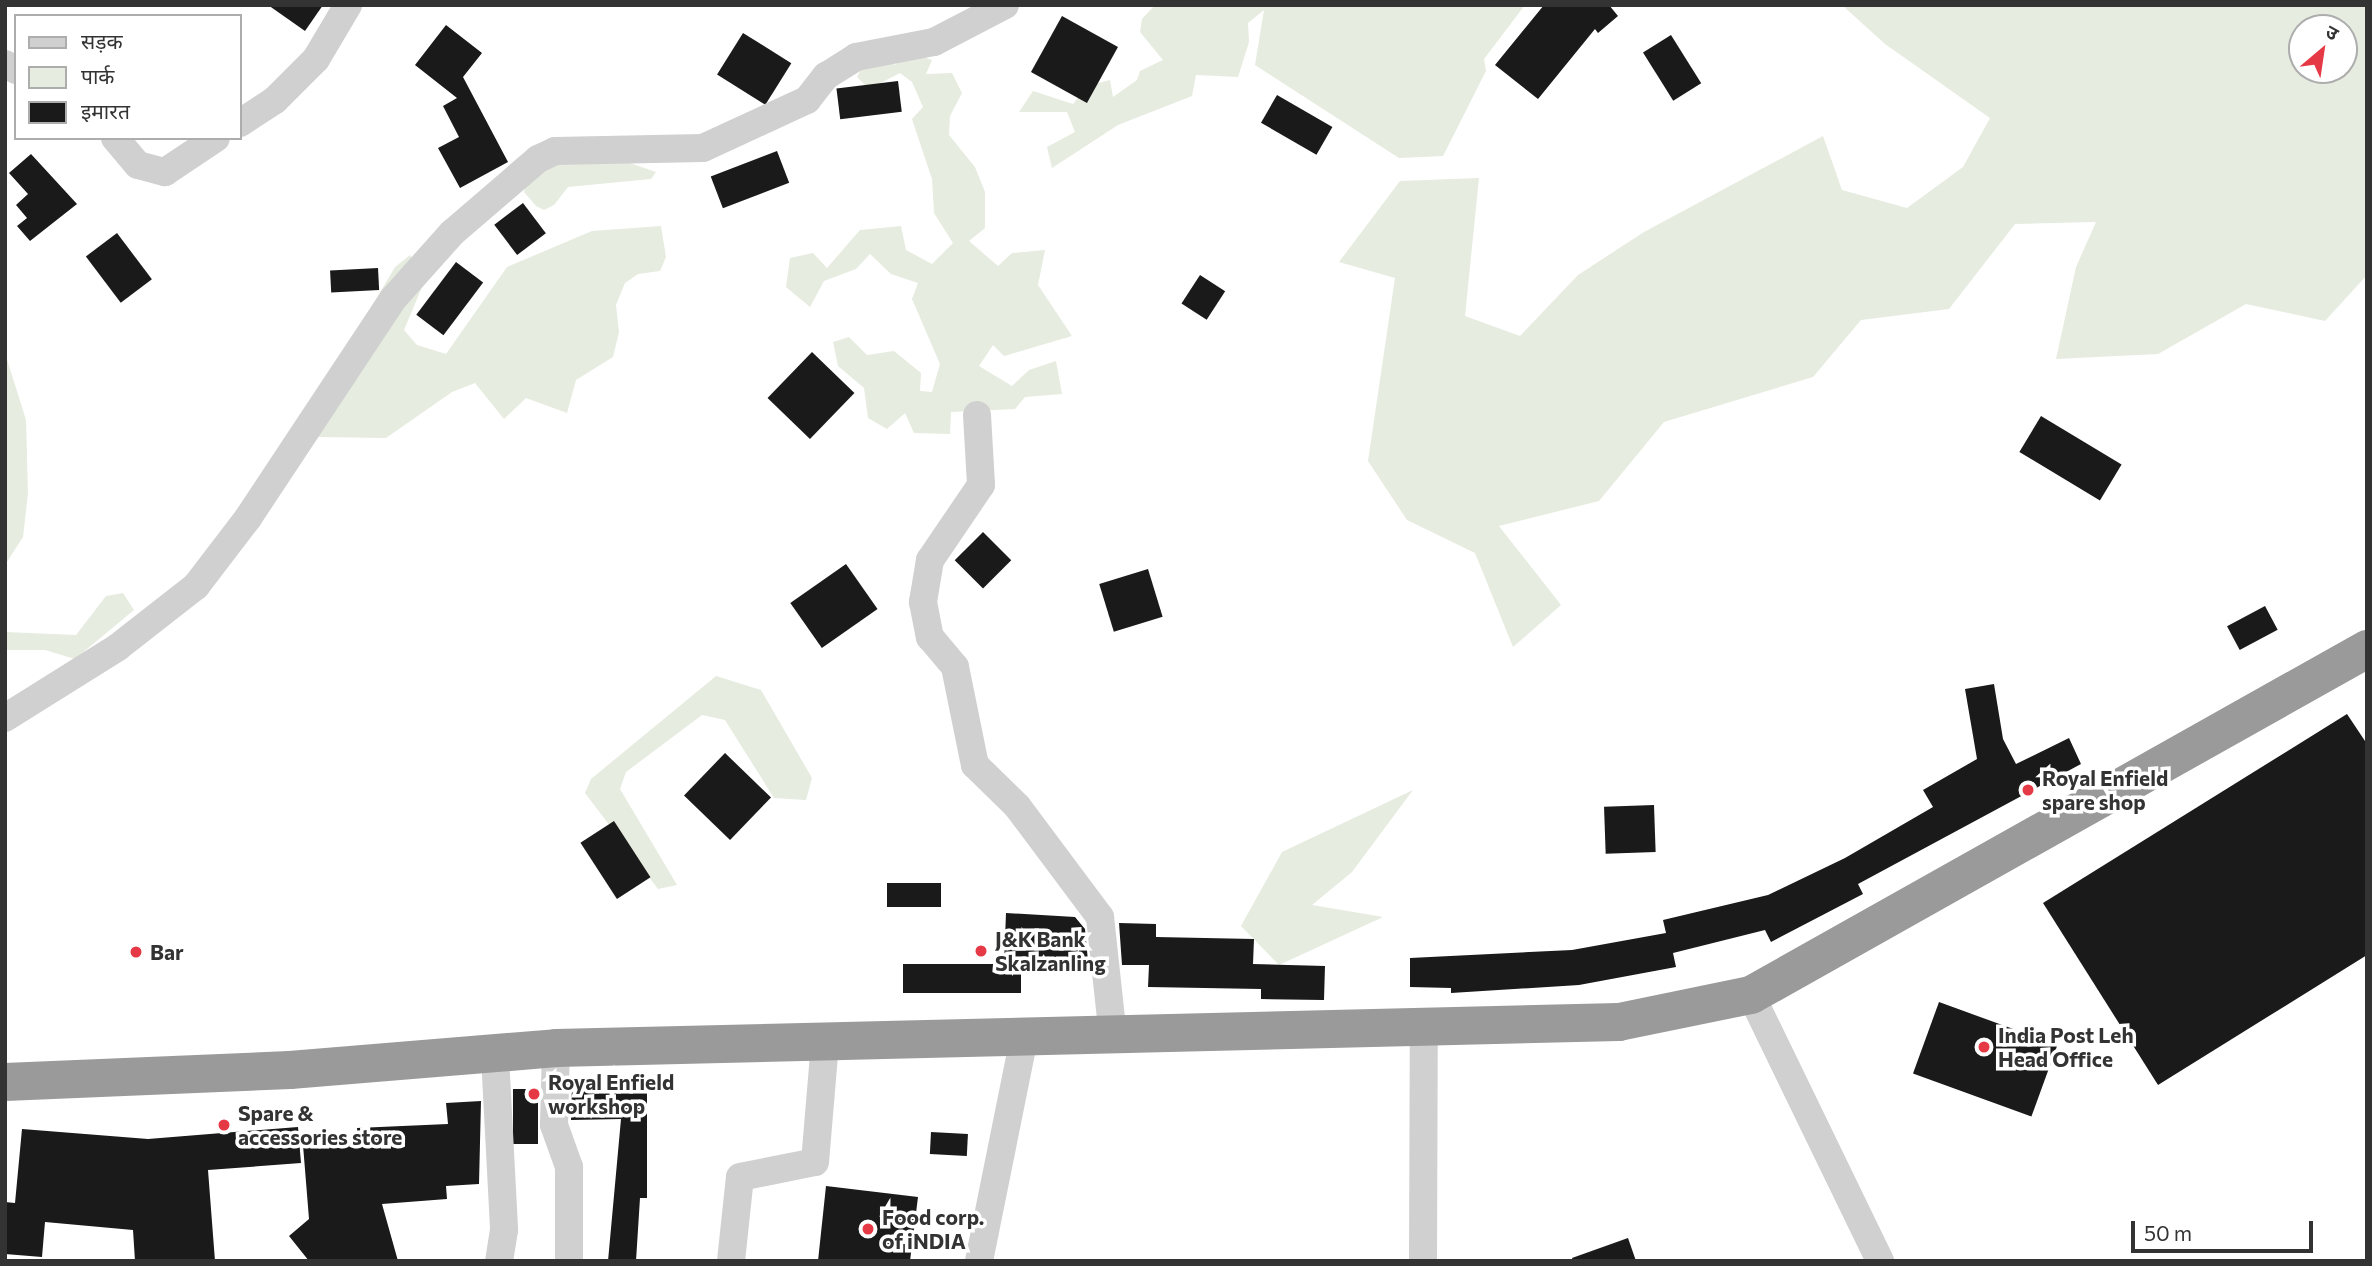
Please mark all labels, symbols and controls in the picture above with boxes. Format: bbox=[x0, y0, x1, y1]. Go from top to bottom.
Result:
legend bbox=[14, 14, 242, 140]
north arrow bbox=[2288, 14, 2358, 84]
text: उ bbox=[2322, 19, 2343, 45]
text: सड़क bbox=[81, 28, 123, 53]
text: पार्क bbox=[81, 63, 115, 88]
text: इमारत bbox=[81, 98, 130, 123]
place label: Royal Enfield spare shop bbox=[2042, 765, 2168, 815]
marker: Royal Enfield spare shop bbox=[2020, 782, 2036, 798]
place label: J&K Bank Skalzanling bbox=[995, 926, 1106, 976]
place label: Bar bbox=[150, 939, 184, 965]
marker: J&K Bank Skalzanling bbox=[973, 943, 989, 959]
marker: Bar bbox=[128, 944, 144, 960]
place label: India Post Leh Head Office bbox=[1998, 1022, 2134, 1072]
marker: India Post Leh Head Office bbox=[1976, 1039, 1992, 1055]
place label: Royal Enfield workshop bbox=[548, 1069, 674, 1119]
marker: Royal Enfield workshop bbox=[526, 1086, 542, 1102]
place label: Spare & accessories store bbox=[238, 1100, 402, 1150]
marker: Spare & accessories store bbox=[216, 1117, 232, 1133]
place label: Food corp. of iNDIA bbox=[882, 1204, 984, 1254]
scale bar bbox=[2134, 1206, 2316, 1250]
text: 50 m bbox=[2144, 1220, 2192, 1245]
marker: Food corp. of iNDIA bbox=[860, 1221, 876, 1237]

